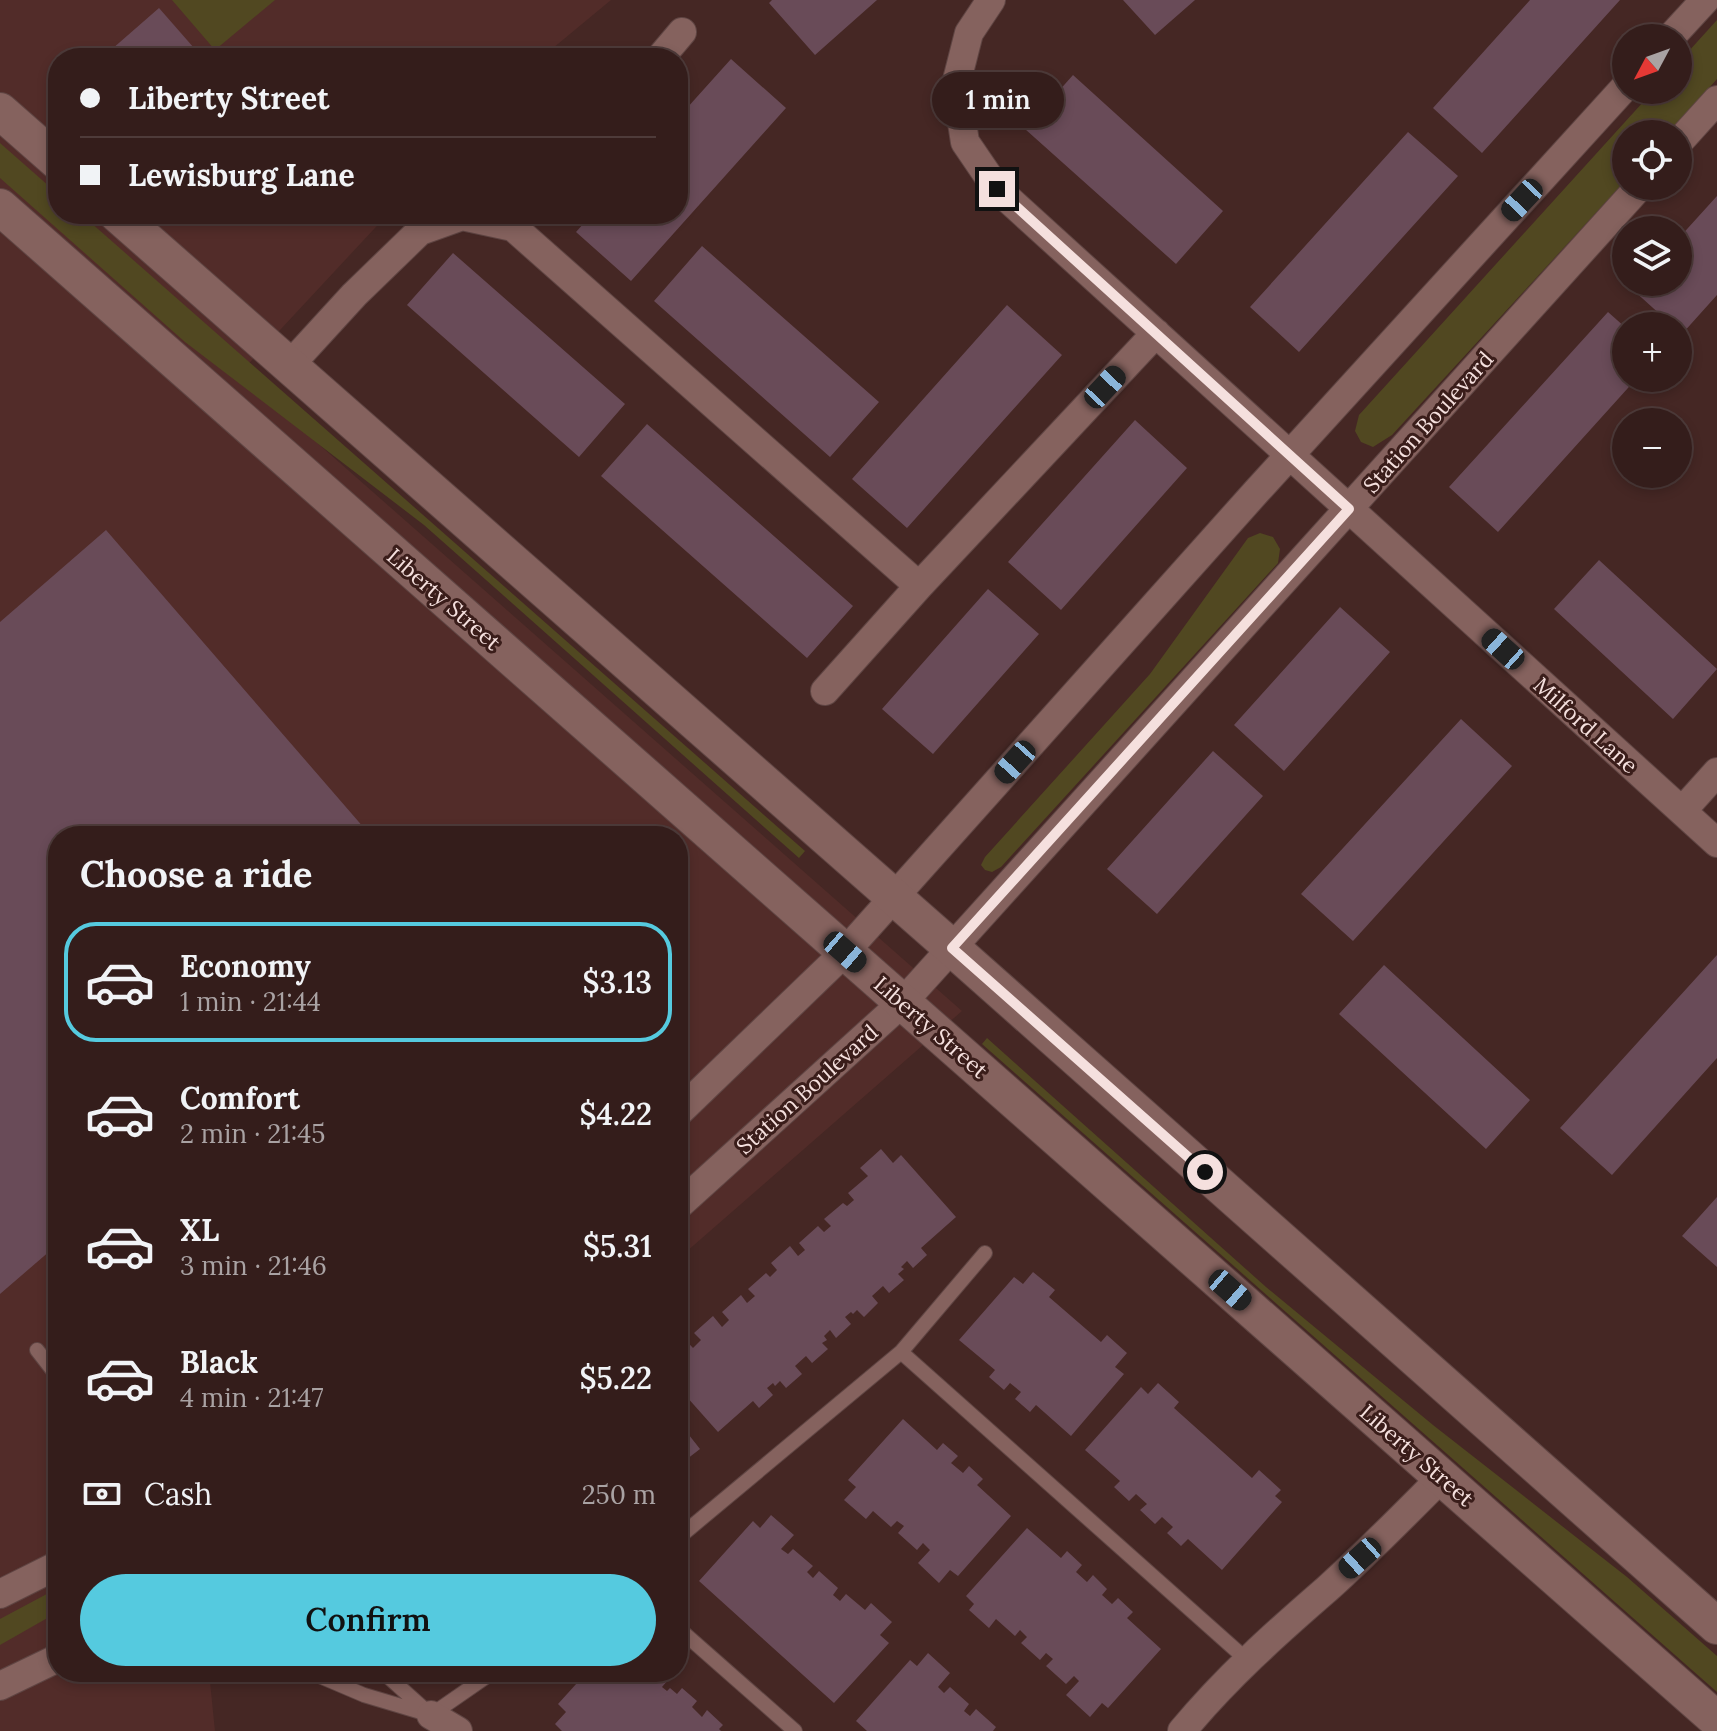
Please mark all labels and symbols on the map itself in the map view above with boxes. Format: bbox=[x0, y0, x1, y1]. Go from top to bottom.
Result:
north arrow bbox=[1612, 24, 1692, 104]
callout: 1 min bbox=[931, 73, 1063, 129]
route end bbox=[979, 171, 1015, 207]
car bbox=[1497, 174, 1547, 226]
street label: Station Boulevard bbox=[1357, 345, 1499, 499]
car bbox=[1080, 361, 1130, 413]
street label: Liberty Street bbox=[381, 542, 507, 656]
car bbox=[1477, 624, 1529, 674]
street label: Milford Lane bbox=[1528, 671, 1644, 779]
car bbox=[990, 736, 1040, 788]
car bbox=[819, 927, 871, 977]
street label: Liberty Street bbox=[868, 970, 994, 1084]
street label: Station Boulevard bbox=[730, 1018, 884, 1160]
route start bbox=[1187, 1154, 1223, 1190]
car bbox=[1204, 1265, 1256, 1315]
street label: Liberty Street bbox=[1354, 1398, 1480, 1512]
car bbox=[1334, 1533, 1386, 1583]

